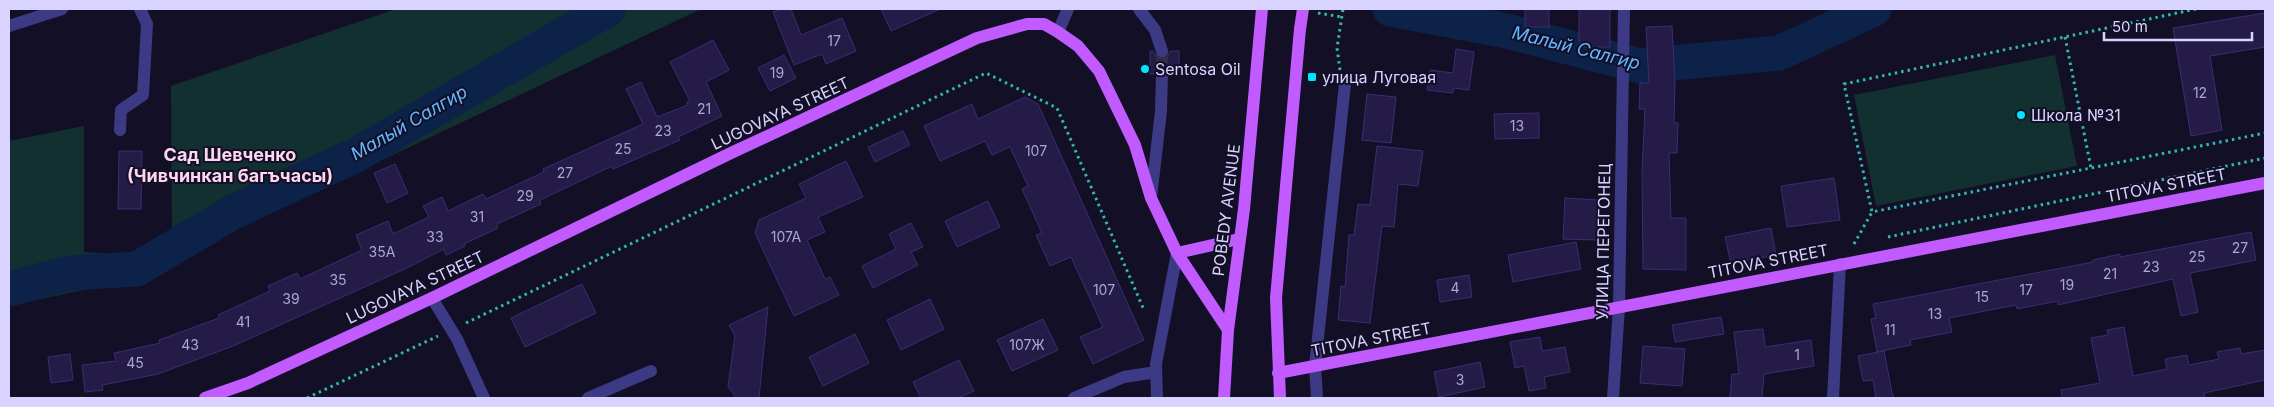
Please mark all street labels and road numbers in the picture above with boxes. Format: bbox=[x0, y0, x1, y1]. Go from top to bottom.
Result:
street label: LUGOVAYA STREET bbox=[708, 72, 852, 154]
street label: POBEDY AVENUE bbox=[1208, 143, 1244, 277]
street label: УЛИЦА ПЕРЕГОНЕЦ bbox=[1592, 163, 1614, 320]
street label: TITOVA STREET bbox=[2104, 164, 2228, 206]
street label: TITOVA STREET bbox=[1706, 240, 1830, 282]
street label: LUGOVAYA STREET bbox=[343, 246, 487, 328]
street label: TITOVA STREET bbox=[1309, 318, 1433, 360]

